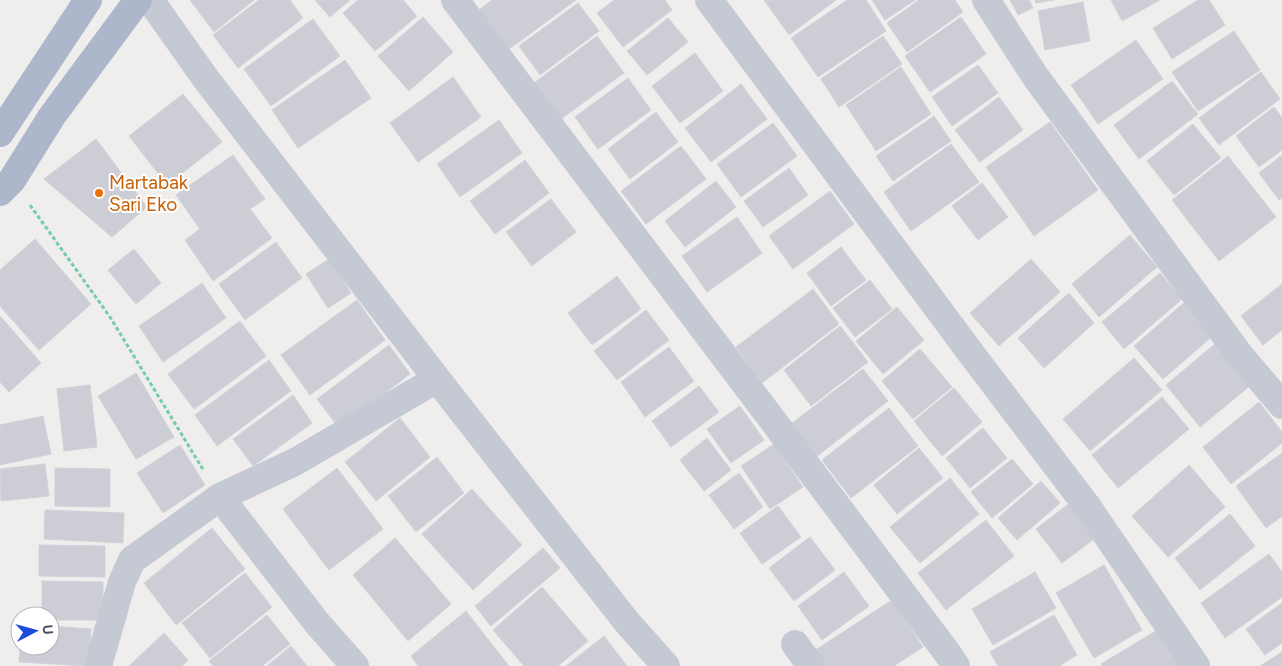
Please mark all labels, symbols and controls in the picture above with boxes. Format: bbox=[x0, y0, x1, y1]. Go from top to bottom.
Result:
place label: Martabak Sari Eko bbox=[109, 171, 189, 216]
marker: Martabak Sari Eko bbox=[93, 187, 105, 199]
north arrow bbox=[10, 606, 60, 656]
text: U bbox=[38, 624, 56, 635]

